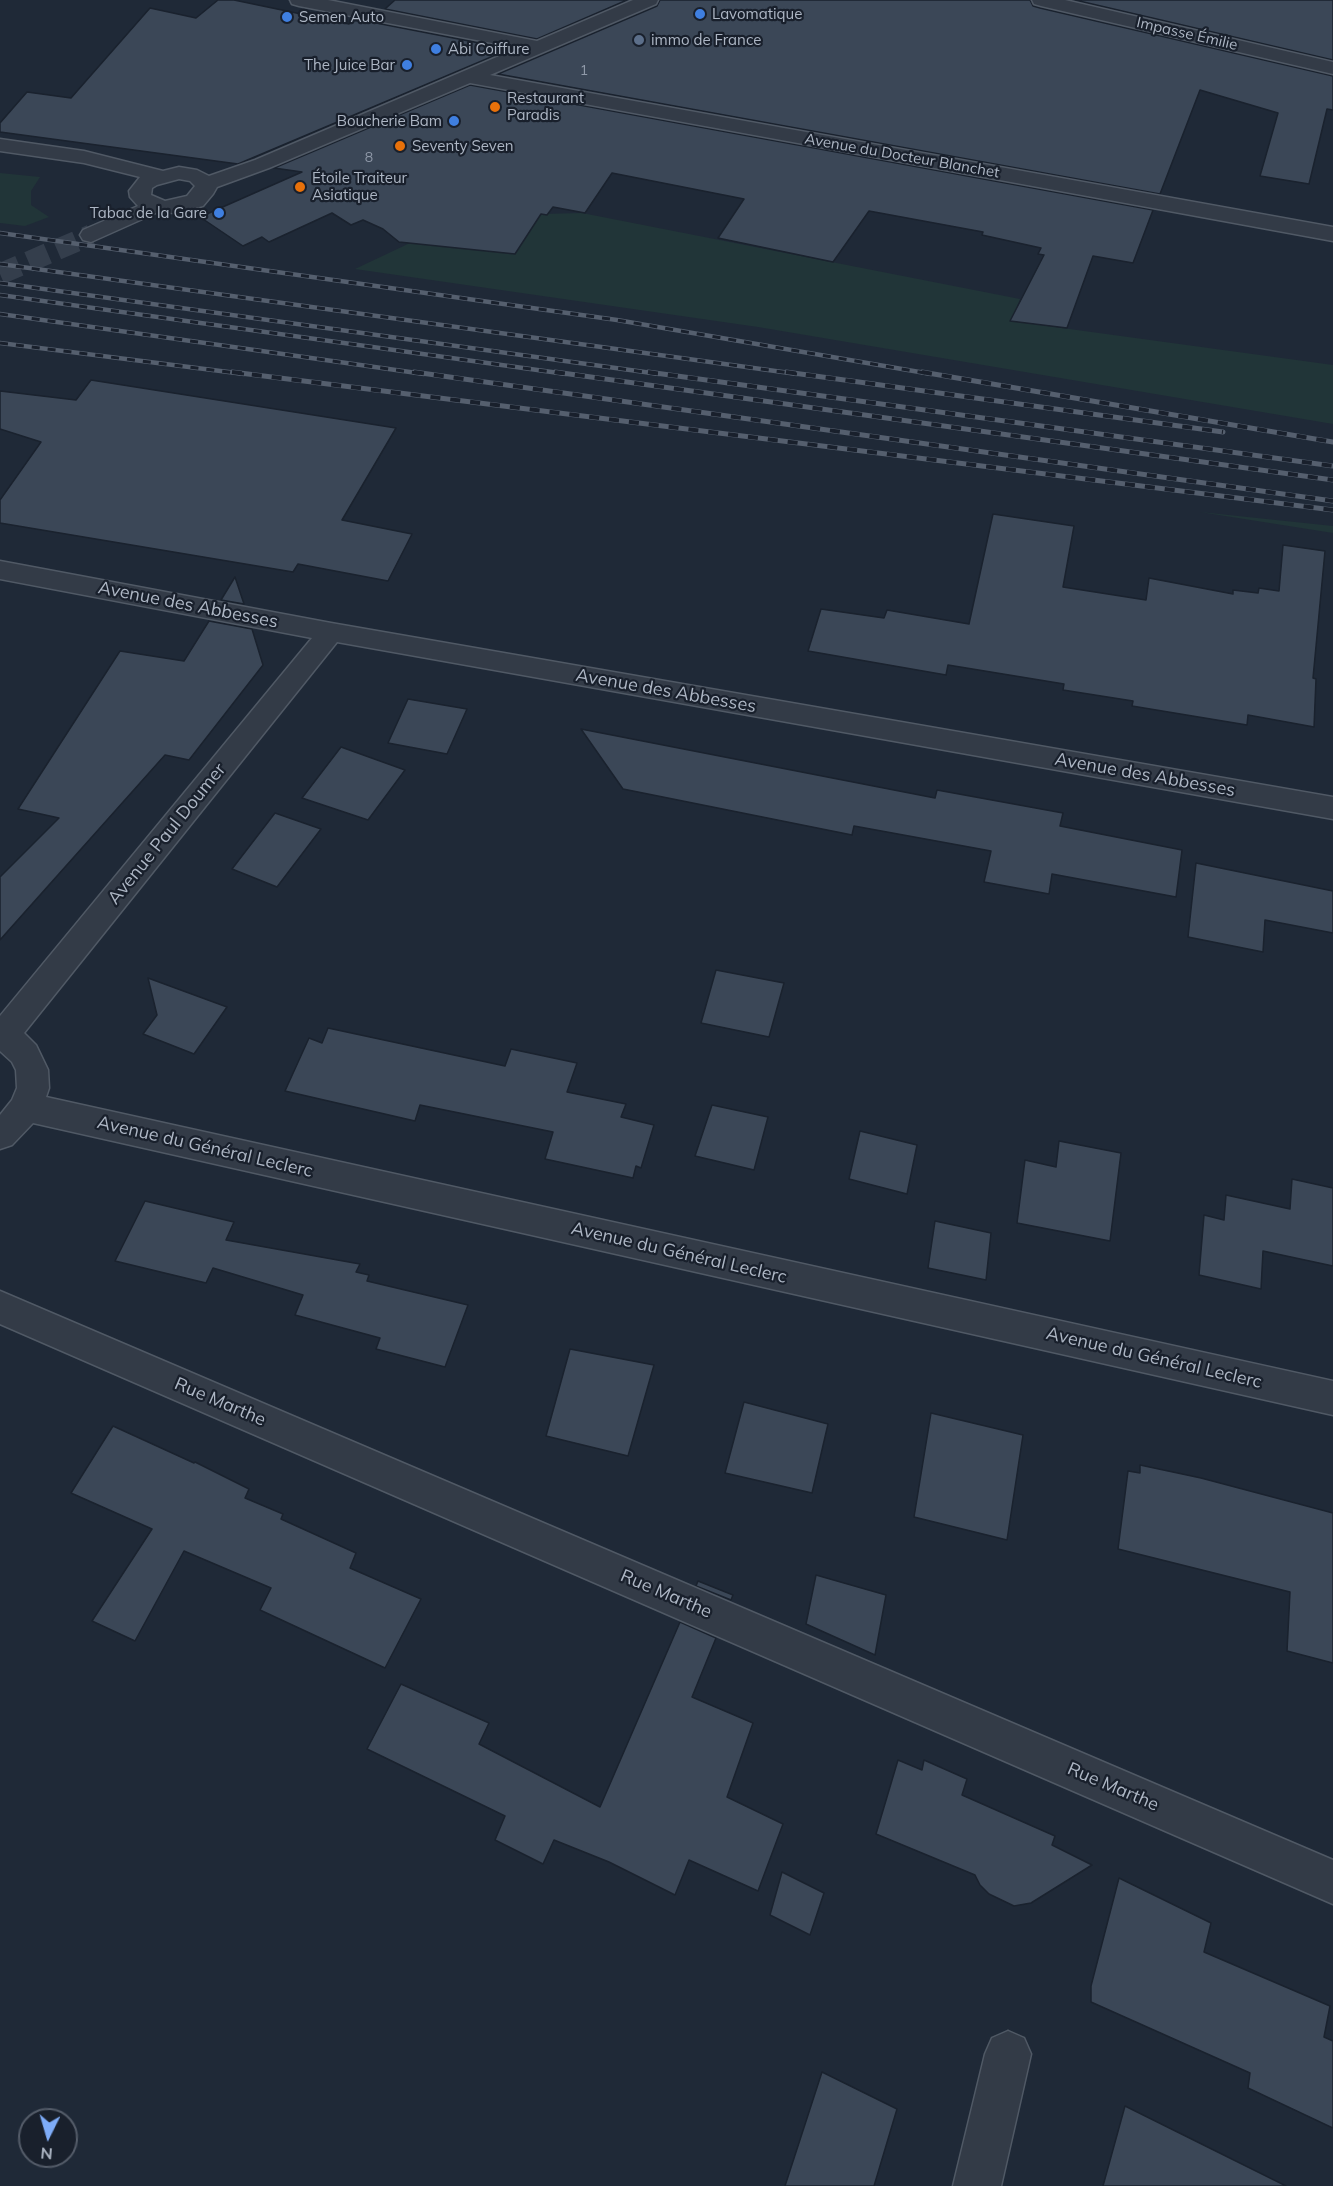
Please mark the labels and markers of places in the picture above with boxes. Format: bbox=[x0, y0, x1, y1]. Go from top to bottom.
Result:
place label: Lavomatique bbox=[712, 5, 802, 23]
marker: Lavomatique bbox=[693, 7, 707, 21]
place label: Semen Auto bbox=[299, 8, 384, 26]
marker: Semen Auto bbox=[280, 10, 294, 24]
place label: immo de France bbox=[651, 31, 761, 49]
marker: immo de France bbox=[632, 33, 646, 47]
place label: Abi Coiffure bbox=[448, 40, 529, 58]
marker: Abi Coiffure bbox=[429, 42, 443, 56]
place label: The Juice Bar bbox=[304, 56, 395, 74]
marker: The Juice Bar bbox=[400, 58, 414, 72]
place label: Restaurant Paradis bbox=[507, 89, 584, 124]
marker: Restaurant Paradis bbox=[488, 100, 502, 114]
place label: Boucherie Bam bbox=[337, 112, 442, 130]
marker: Boucherie Bam bbox=[447, 114, 461, 128]
place label: Seventy Seven bbox=[412, 137, 514, 155]
marker: Seventy Seven bbox=[393, 139, 407, 153]
place label: Étoile Traiteur Asiatique bbox=[312, 169, 407, 204]
marker: Étoile Traiteur Asiatique bbox=[293, 180, 307, 194]
place label: Tabac de la Gare bbox=[90, 204, 207, 222]
marker: Tabac de la Gare bbox=[212, 206, 226, 220]

